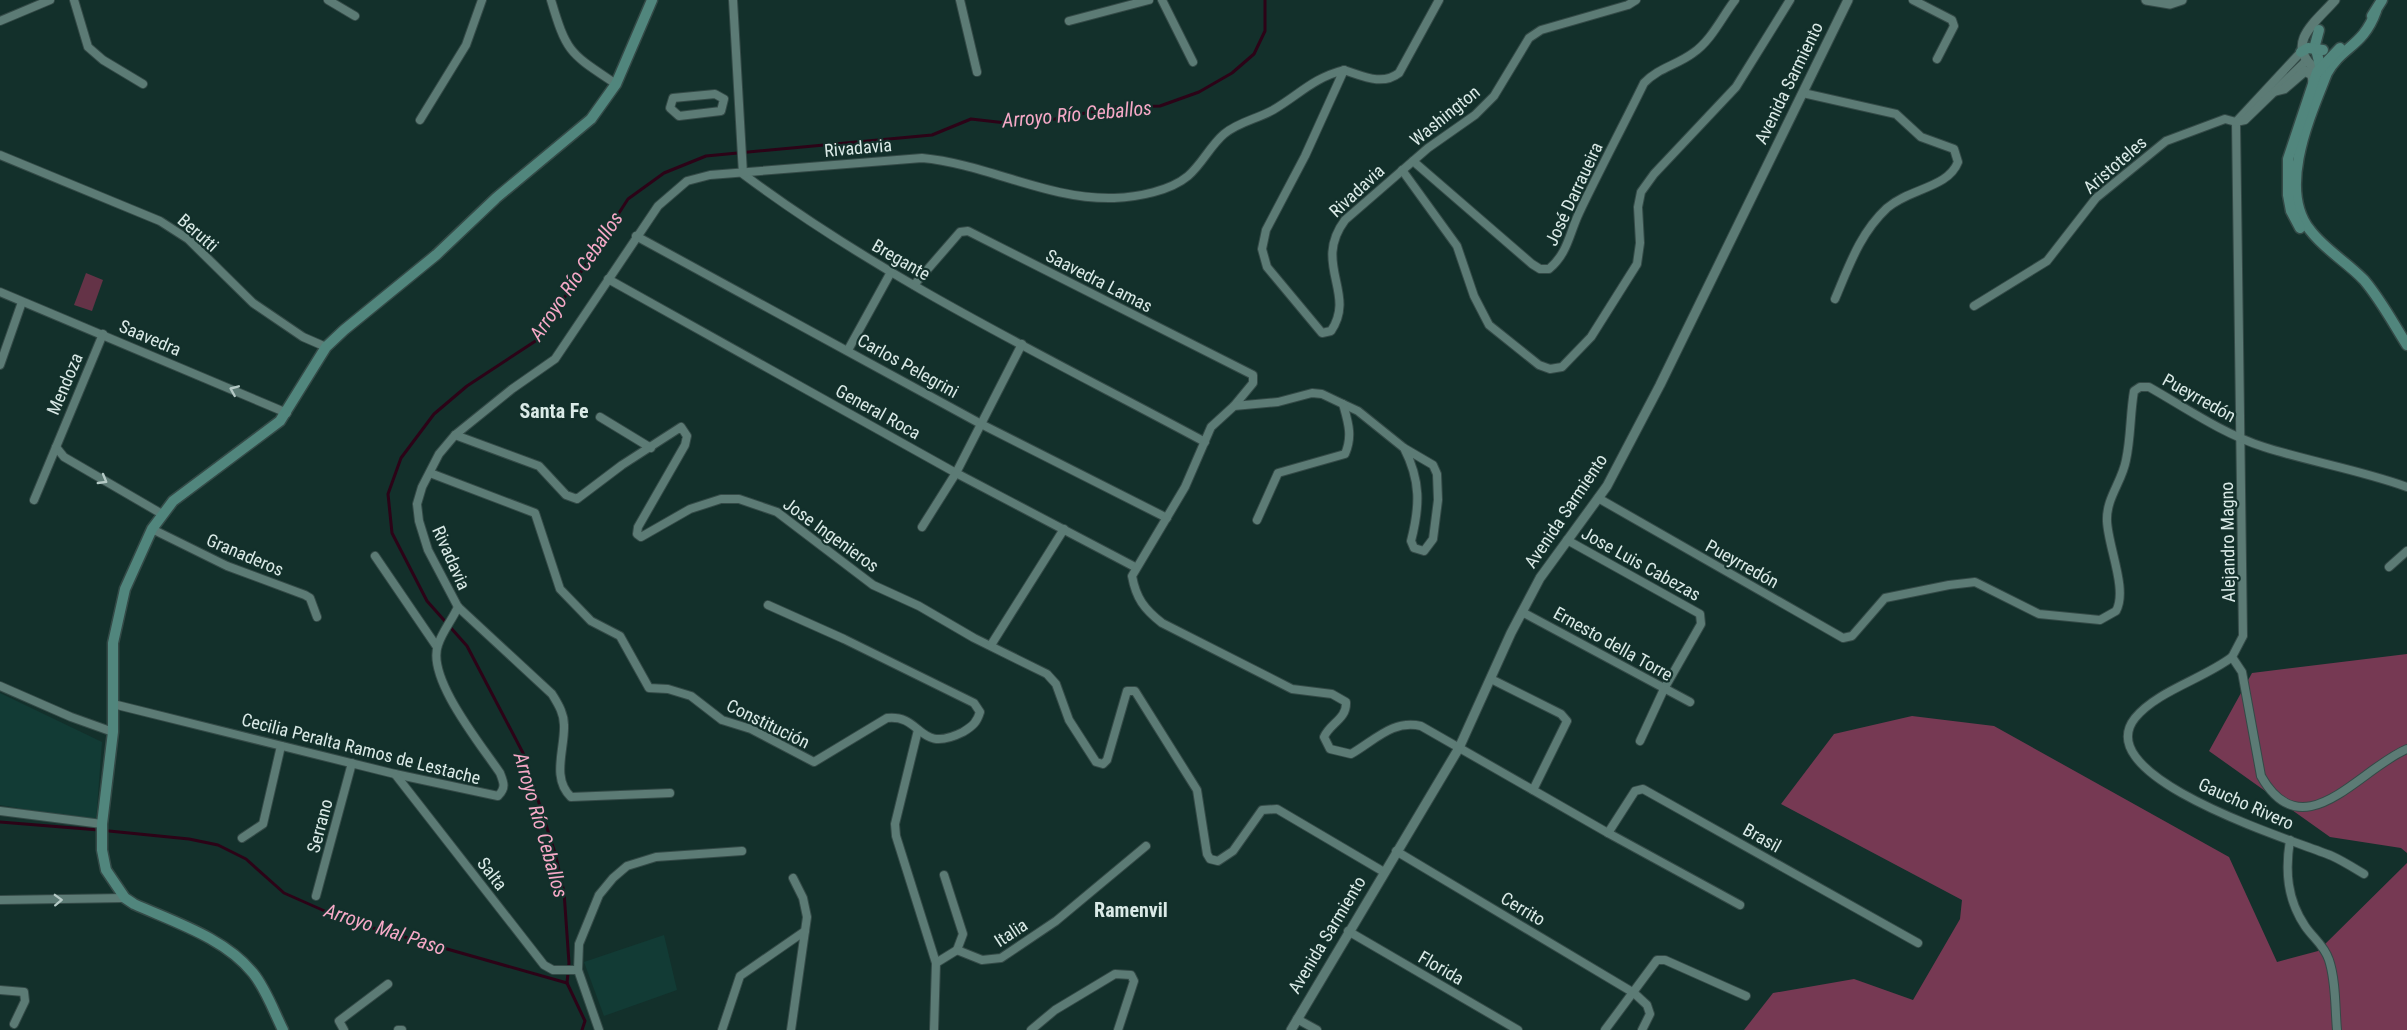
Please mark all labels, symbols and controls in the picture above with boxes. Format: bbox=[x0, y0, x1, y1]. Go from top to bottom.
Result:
street label: Avenida Sarmiento bbox=[1750, 18, 1827, 147]
street label: Washington bbox=[1406, 81, 1484, 150]
water label: Arroyo Río Ceballos bbox=[1000, 95, 1153, 133]
street label: Aristoteles bbox=[2079, 131, 2151, 198]
street label: Rivadavia bbox=[823, 134, 893, 161]
street label: José Darraueira bbox=[1540, 139, 1607, 249]
street label: Rivadavia bbox=[1325, 160, 1389, 221]
water label: Arroyo Río Ceballos bbox=[523, 207, 628, 346]
street label: Berutti bbox=[174, 209, 223, 256]
street label: Bregante bbox=[868, 235, 934, 285]
street label: Saavedra Lamas bbox=[1042, 245, 1156, 316]
street label: Saavedra bbox=[116, 315, 184, 360]
street label: Carlos Pelegrini bbox=[854, 329, 962, 402]
street label: Mendoza bbox=[42, 350, 87, 418]
street label: Pueyrredón bbox=[2159, 369, 2240, 426]
street label: General Roca bbox=[832, 380, 924, 443]
one-way arrow bbox=[229, 385, 240, 397]
district label: Santa Fe bbox=[519, 399, 589, 423]
street label: Avenida Sarmiento bbox=[1520, 450, 1611, 572]
one-way arrow bbox=[97, 472, 107, 484]
street label: Alejandro Magno bbox=[2216, 482, 2239, 602]
street label: Jose Ingenieros bbox=[779, 493, 883, 576]
street label: Jose Luis Cabezas bbox=[1578, 522, 1704, 605]
street label: Rivadavia bbox=[428, 523, 475, 593]
street label: Granaderos bbox=[204, 529, 287, 580]
street label: Pueyrredón bbox=[1702, 535, 1783, 592]
street label: Ernesto della Torre bbox=[1550, 602, 1676, 685]
street label: Constitución bbox=[723, 694, 813, 753]
street label: Cecilia Peralta Ramos de Lestache bbox=[239, 709, 483, 788]
water label: Arroyo Río Ceballos bbox=[508, 749, 573, 901]
street label: Gaucho Rivero bbox=[2195, 773, 2297, 834]
street label: Serrano bbox=[302, 797, 337, 855]
street label: Brasil bbox=[1740, 819, 1785, 856]
street label: Salta bbox=[473, 853, 512, 894]
street label: Avenida Sarmiento bbox=[1283, 872, 1370, 997]
street label: Cerrito bbox=[1497, 887, 1549, 930]
one-way arrow bbox=[54, 893, 63, 906]
water label: Arroyo Mal Paso bbox=[320, 898, 449, 960]
district label: Ramenvil bbox=[1094, 898, 1168, 922]
street label: Italia bbox=[990, 914, 1031, 951]
street label: Florida bbox=[1415, 946, 1468, 989]

